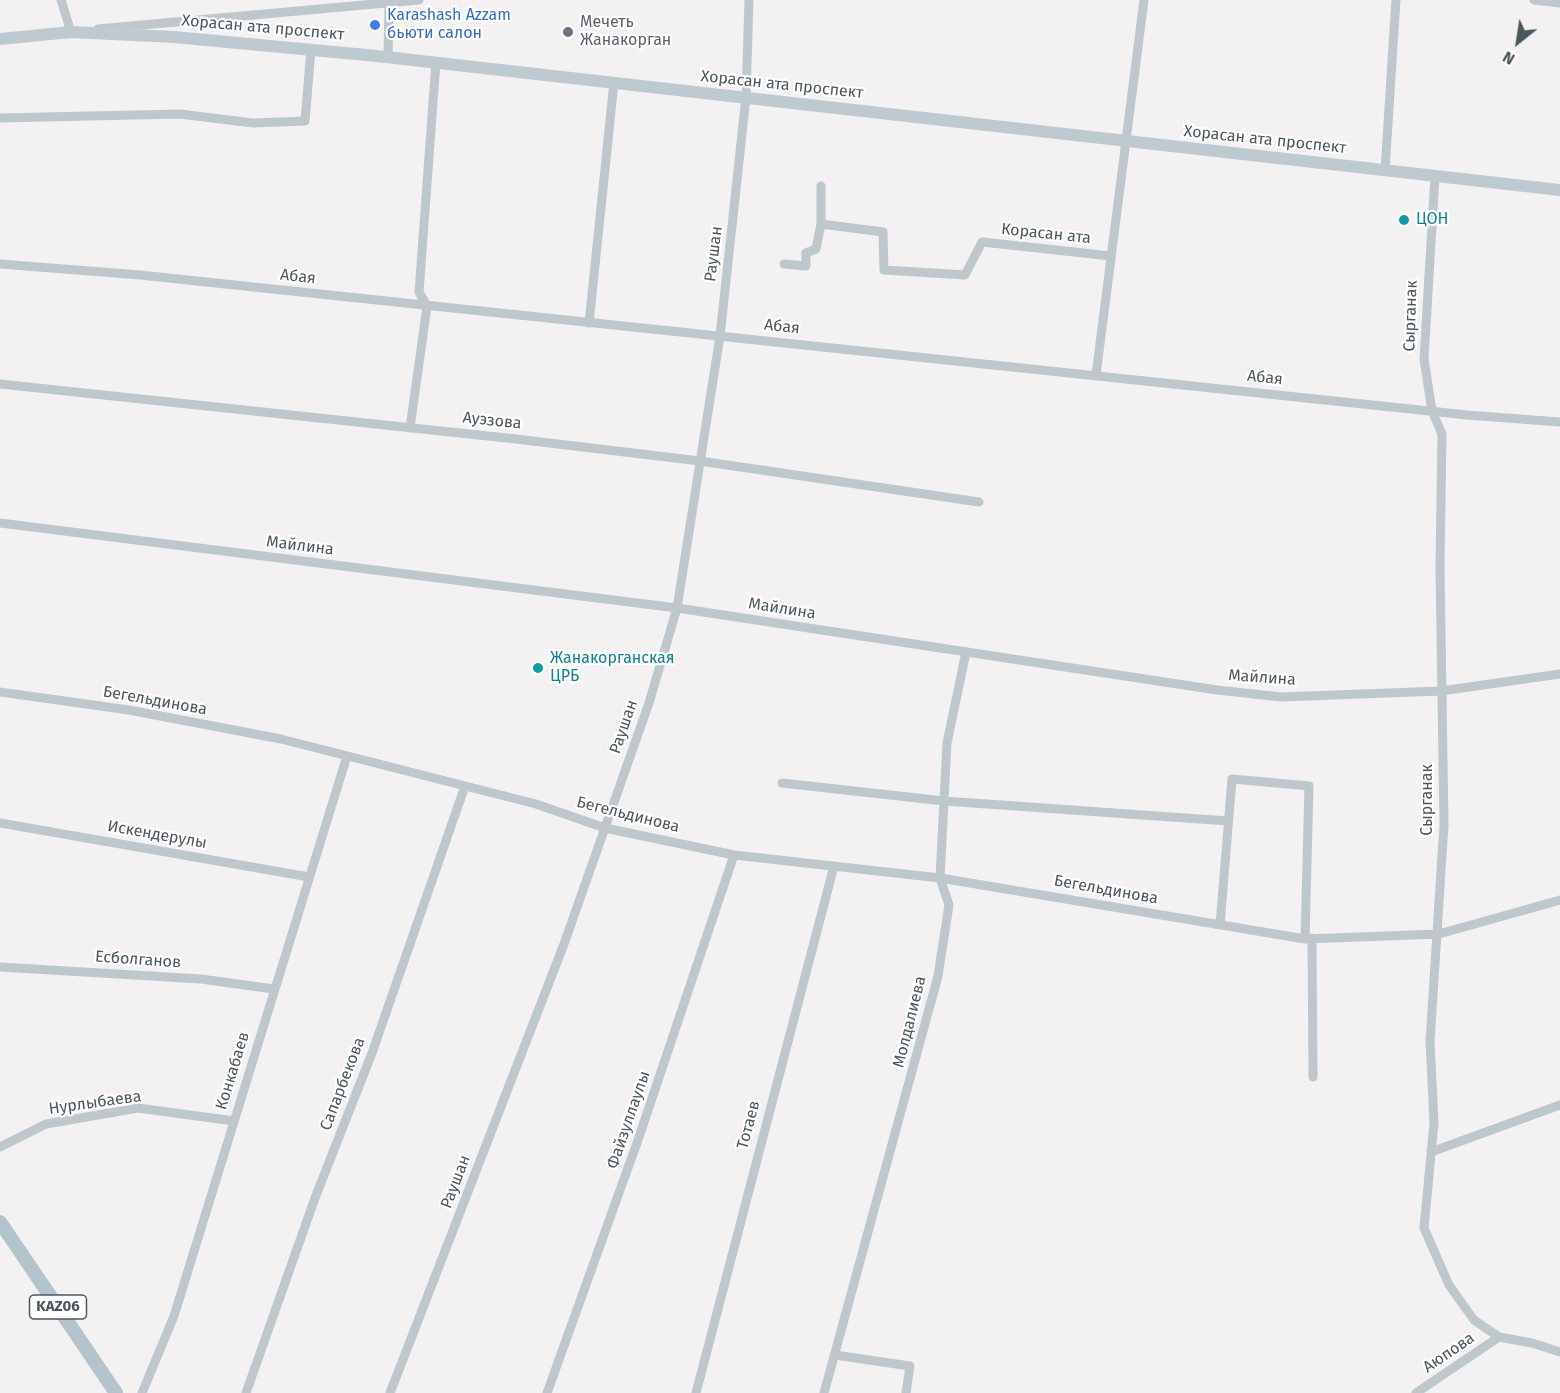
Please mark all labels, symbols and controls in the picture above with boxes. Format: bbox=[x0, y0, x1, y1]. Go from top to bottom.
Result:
place label: Karashash Azzam бьюти салон bbox=[387, 6, 511, 44]
street label: Хорасан ата проспект bbox=[181, 11, 345, 45]
north arrow bbox=[1488, 12, 1548, 72]
place label: Мечеть Жанакорган bbox=[580, 13, 671, 51]
marker: Karashash Azzam бьюти салон bbox=[368, 18, 382, 32]
marker: Мечеть Жанакорган bbox=[561, 25, 575, 39]
text: N bbox=[1499, 47, 1518, 69]
street label: Хорасан ата проспект bbox=[700, 67, 864, 103]
street label: Хорасан ата проспект bbox=[1183, 122, 1347, 158]
place label: ЦОН bbox=[1416, 210, 1448, 230]
marker: ЦОН bbox=[1397, 213, 1411, 227]
street label: Корасан ата bbox=[1000, 220, 1092, 248]
street label: Раушан bbox=[701, 225, 727, 283]
street label: Абая bbox=[279, 266, 317, 288]
street label: Сырганак bbox=[1400, 280, 1422, 352]
street label: Абая bbox=[763, 316, 801, 338]
street label: Абая bbox=[1246, 367, 1284, 389]
street label: Ауэзова bbox=[462, 408, 522, 434]
street label: Майлина bbox=[265, 532, 335, 560]
street label: Майлина bbox=[747, 594, 817, 624]
place label: Жанакорганская ЦРБ bbox=[550, 649, 675, 687]
marker: Жанакорганская ЦРБ bbox=[531, 661, 545, 675]
street label: Майлина bbox=[1228, 666, 1296, 690]
street label: Бегельдинова bbox=[101, 682, 209, 720]
street label: Раушан bbox=[606, 698, 642, 756]
street label: Сырганак bbox=[1418, 764, 1438, 836]
street label: Бегельдинова bbox=[575, 793, 681, 837]
street label: Искендерулы bbox=[106, 817, 208, 853]
street label: Бегельдинова bbox=[1052, 871, 1160, 909]
street label: Есболганов bbox=[94, 947, 182, 973]
street label: Молдалиева bbox=[889, 974, 931, 1070]
street label: Конкабаев bbox=[212, 1030, 254, 1112]
street label: Сапарбекова bbox=[316, 1035, 370, 1133]
street label: Файзуллаулы bbox=[603, 1069, 655, 1171]
street label: Нурлыбаева bbox=[48, 1087, 142, 1119]
street label: Тотаев bbox=[733, 1099, 765, 1151]
street label: Раушан bbox=[437, 1153, 475, 1211]
road number: KAZ06 bbox=[29, 1295, 86, 1319]
street label: Аюпова bbox=[1420, 1329, 1478, 1377]

